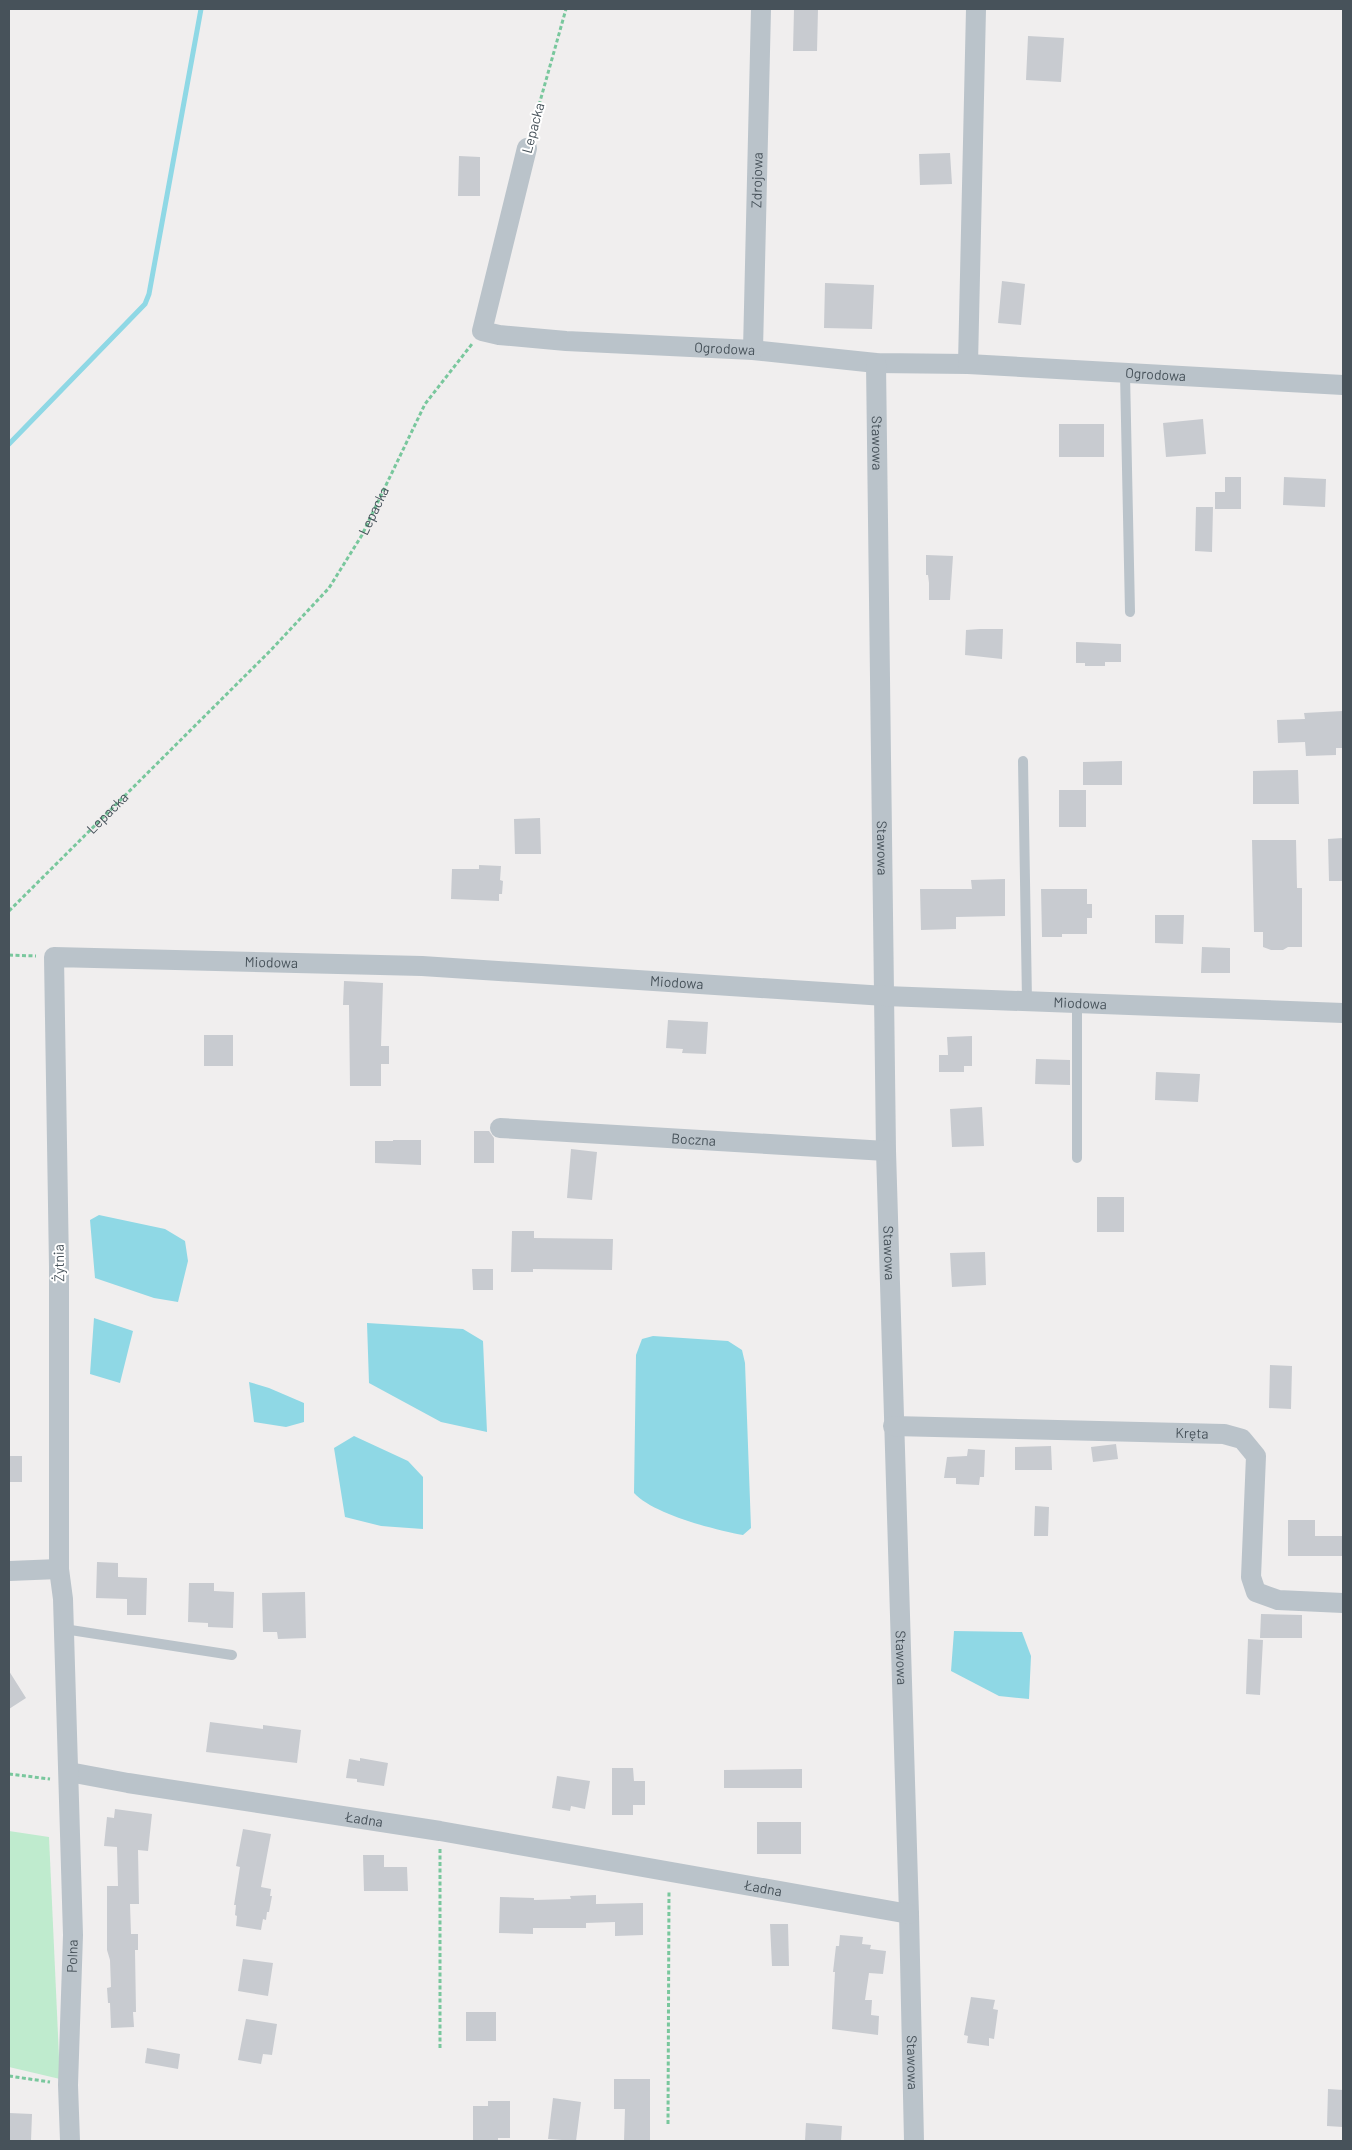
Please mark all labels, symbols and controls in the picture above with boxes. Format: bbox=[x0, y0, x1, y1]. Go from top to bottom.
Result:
street label: Lepacka bbox=[518, 101, 547, 155]
street label: Zdrojowa bbox=[747, 152, 766, 208]
street label: Ogrodowa bbox=[694, 338, 755, 358]
street label: Ogrodowa bbox=[1125, 364, 1187, 384]
street label: Stawowa bbox=[869, 416, 886, 470]
street label: Lepacka bbox=[354, 484, 392, 538]
street label: Lepacka bbox=[83, 788, 131, 837]
street label: Stawowa bbox=[874, 820, 892, 875]
street label: Miodowa bbox=[244, 953, 298, 971]
street label: Miodowa bbox=[650, 972, 704, 992]
street label: Miodowa bbox=[1053, 993, 1107, 1012]
street label: Boczna bbox=[671, 1129, 716, 1149]
street label: Stawowa bbox=[880, 1225, 899, 1280]
street label: Żytnia bbox=[50, 1244, 67, 1282]
street label: Kręta bbox=[1175, 1424, 1209, 1442]
street label: Stawowa bbox=[892, 1630, 911, 1685]
street label: Ładna bbox=[343, 1807, 384, 1830]
street label: Ładna bbox=[742, 1876, 784, 1899]
street label: Polna bbox=[63, 1939, 81, 1973]
street label: Stawowa bbox=[904, 2035, 922, 2090]

